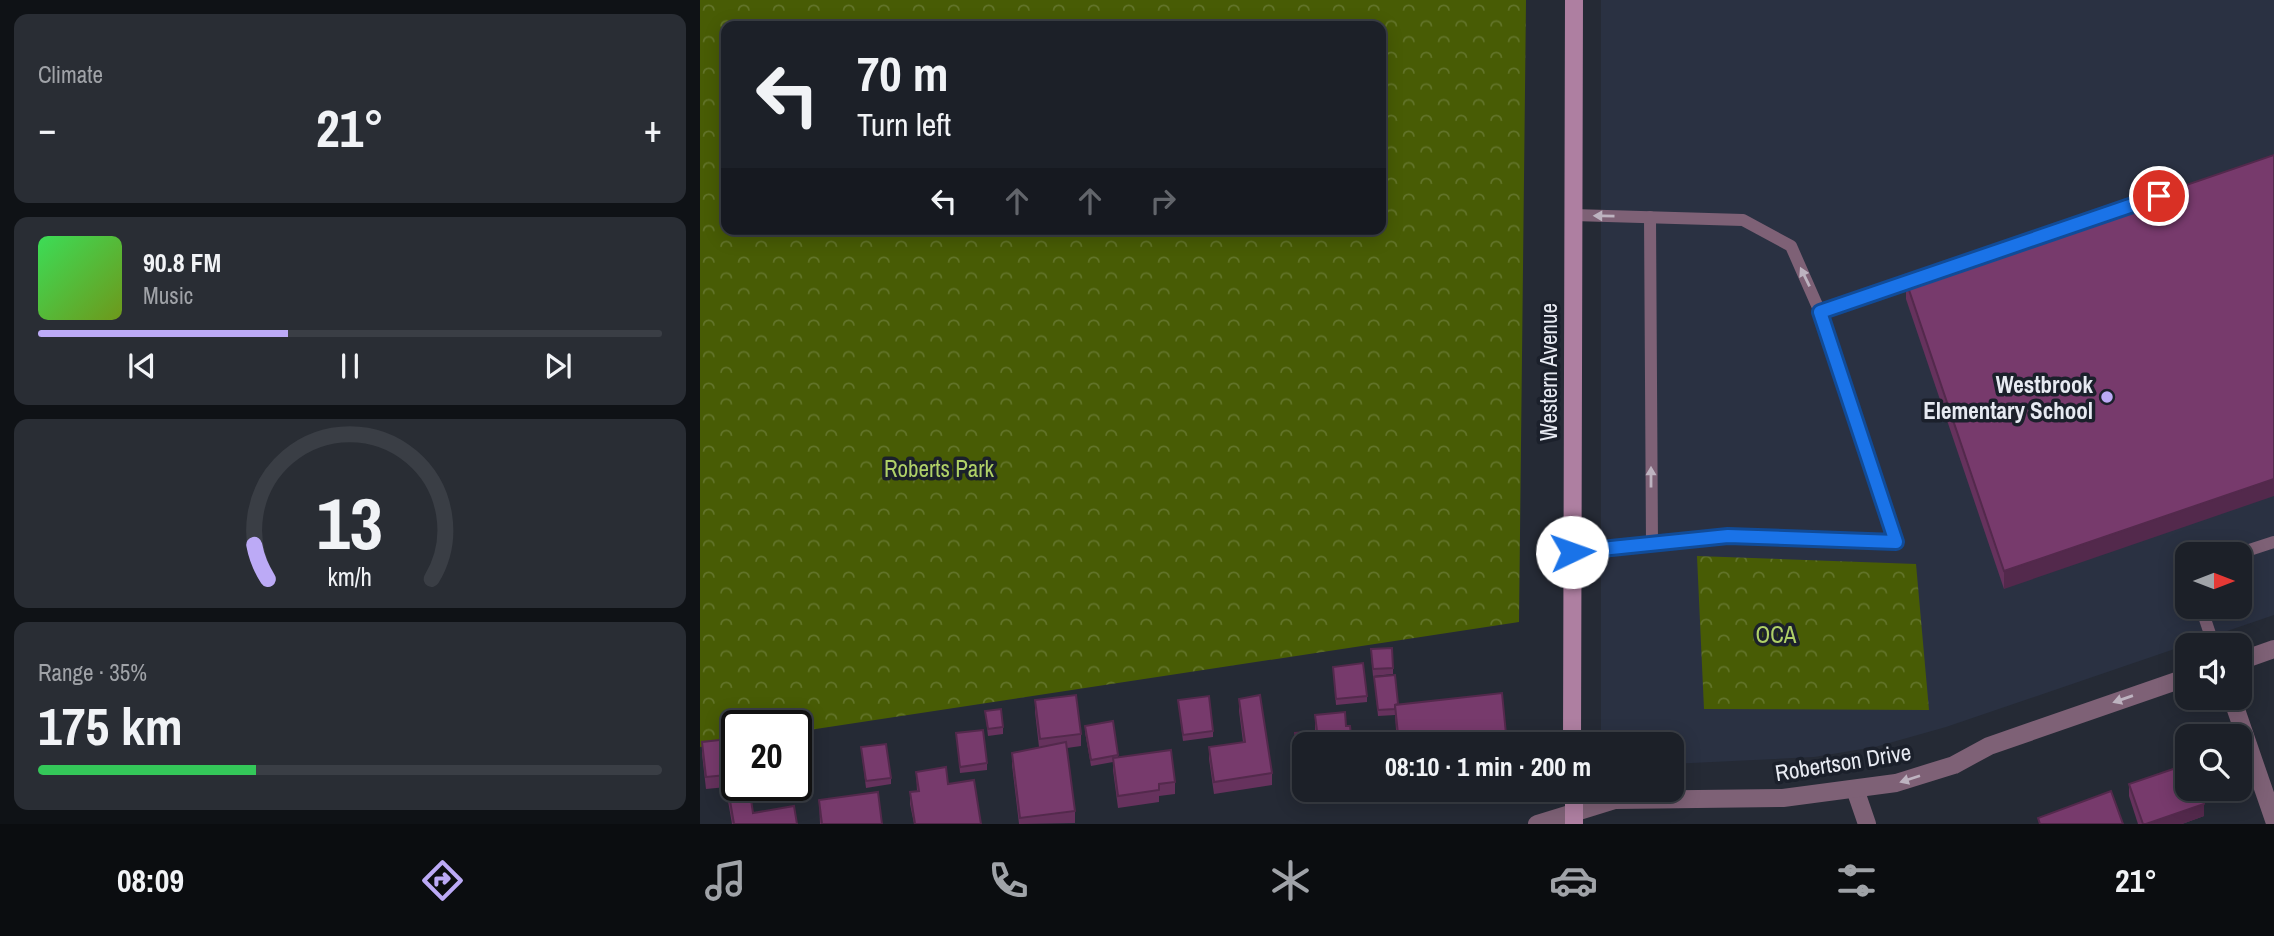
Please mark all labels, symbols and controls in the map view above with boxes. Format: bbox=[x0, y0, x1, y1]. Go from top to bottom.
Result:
text: 70 m bbox=[857, 40, 949, 106]
icon: left bbox=[742, 49, 833, 140]
text: Climate bbox=[38, 59, 103, 90]
text: 21° bbox=[316, 93, 384, 163]
text: − bbox=[38, 103, 56, 154]
text: + bbox=[644, 103, 662, 154]
text: Turn left bbox=[857, 103, 951, 146]
pin bbox=[2129, 166, 2189, 226]
icon: arrive bbox=[2140, 177, 2178, 215]
icon: left bbox=[925, 182, 963, 220]
icon: ahead bbox=[998, 182, 1036, 220]
icon: ahead bbox=[1071, 182, 1109, 220]
icon: right bbox=[1144, 182, 1182, 220]
one-way arrow bbox=[1593, 210, 1615, 221]
text: 90.8 FM bbox=[143, 245, 221, 280]
one-way arrow bbox=[1800, 267, 1811, 287]
text: Music bbox=[143, 280, 193, 311]
street label: Western Avenue bbox=[1533, 303, 1564, 441]
icon: previous bbox=[123, 347, 161, 385]
icon: pause bbox=[331, 347, 369, 385]
icon: next bbox=[539, 347, 577, 385]
place label: Westbrook Elementary School bbox=[1923, 369, 2094, 426]
marker: Westbrook Elementary School bbox=[2099, 389, 2115, 405]
park label: Roberts Park bbox=[884, 453, 995, 484]
one-way arrow bbox=[1645, 466, 1657, 488]
text: 13 bbox=[317, 475, 383, 573]
position arrow bbox=[1535, 515, 1609, 589]
north arrow bbox=[2175, 542, 2252, 620]
map controls bbox=[2175, 542, 2252, 801]
text: km/h bbox=[328, 560, 372, 594]
park label: OCA bbox=[1756, 619, 1797, 650]
button: sound bbox=[2175, 633, 2252, 710]
text: Range · 35% bbox=[38, 657, 147, 688]
text: 175 km bbox=[38, 691, 183, 761]
one-way arrow bbox=[2112, 694, 2133, 705]
speed limit sign: 20 bbox=[721, 710, 812, 801]
button: search bbox=[2175, 724, 2252, 801]
street label: Robertson Drive bbox=[1773, 736, 1913, 788]
text: 08:10 · 1 min · 200 m bbox=[1385, 749, 1591, 784]
one-way arrow bbox=[1900, 774, 1921, 784]
icon: directions bbox=[418, 856, 467, 905]
icon: music bbox=[701, 856, 750, 905]
icon: phone bbox=[984, 856, 1033, 905]
icon: climate bbox=[1266, 856, 1315, 905]
icon: car bbox=[1549, 856, 1598, 905]
icon: filters bbox=[1832, 856, 1881, 905]
text: 08:09 bbox=[117, 859, 184, 902]
text: 21° bbox=[2115, 859, 2157, 902]

